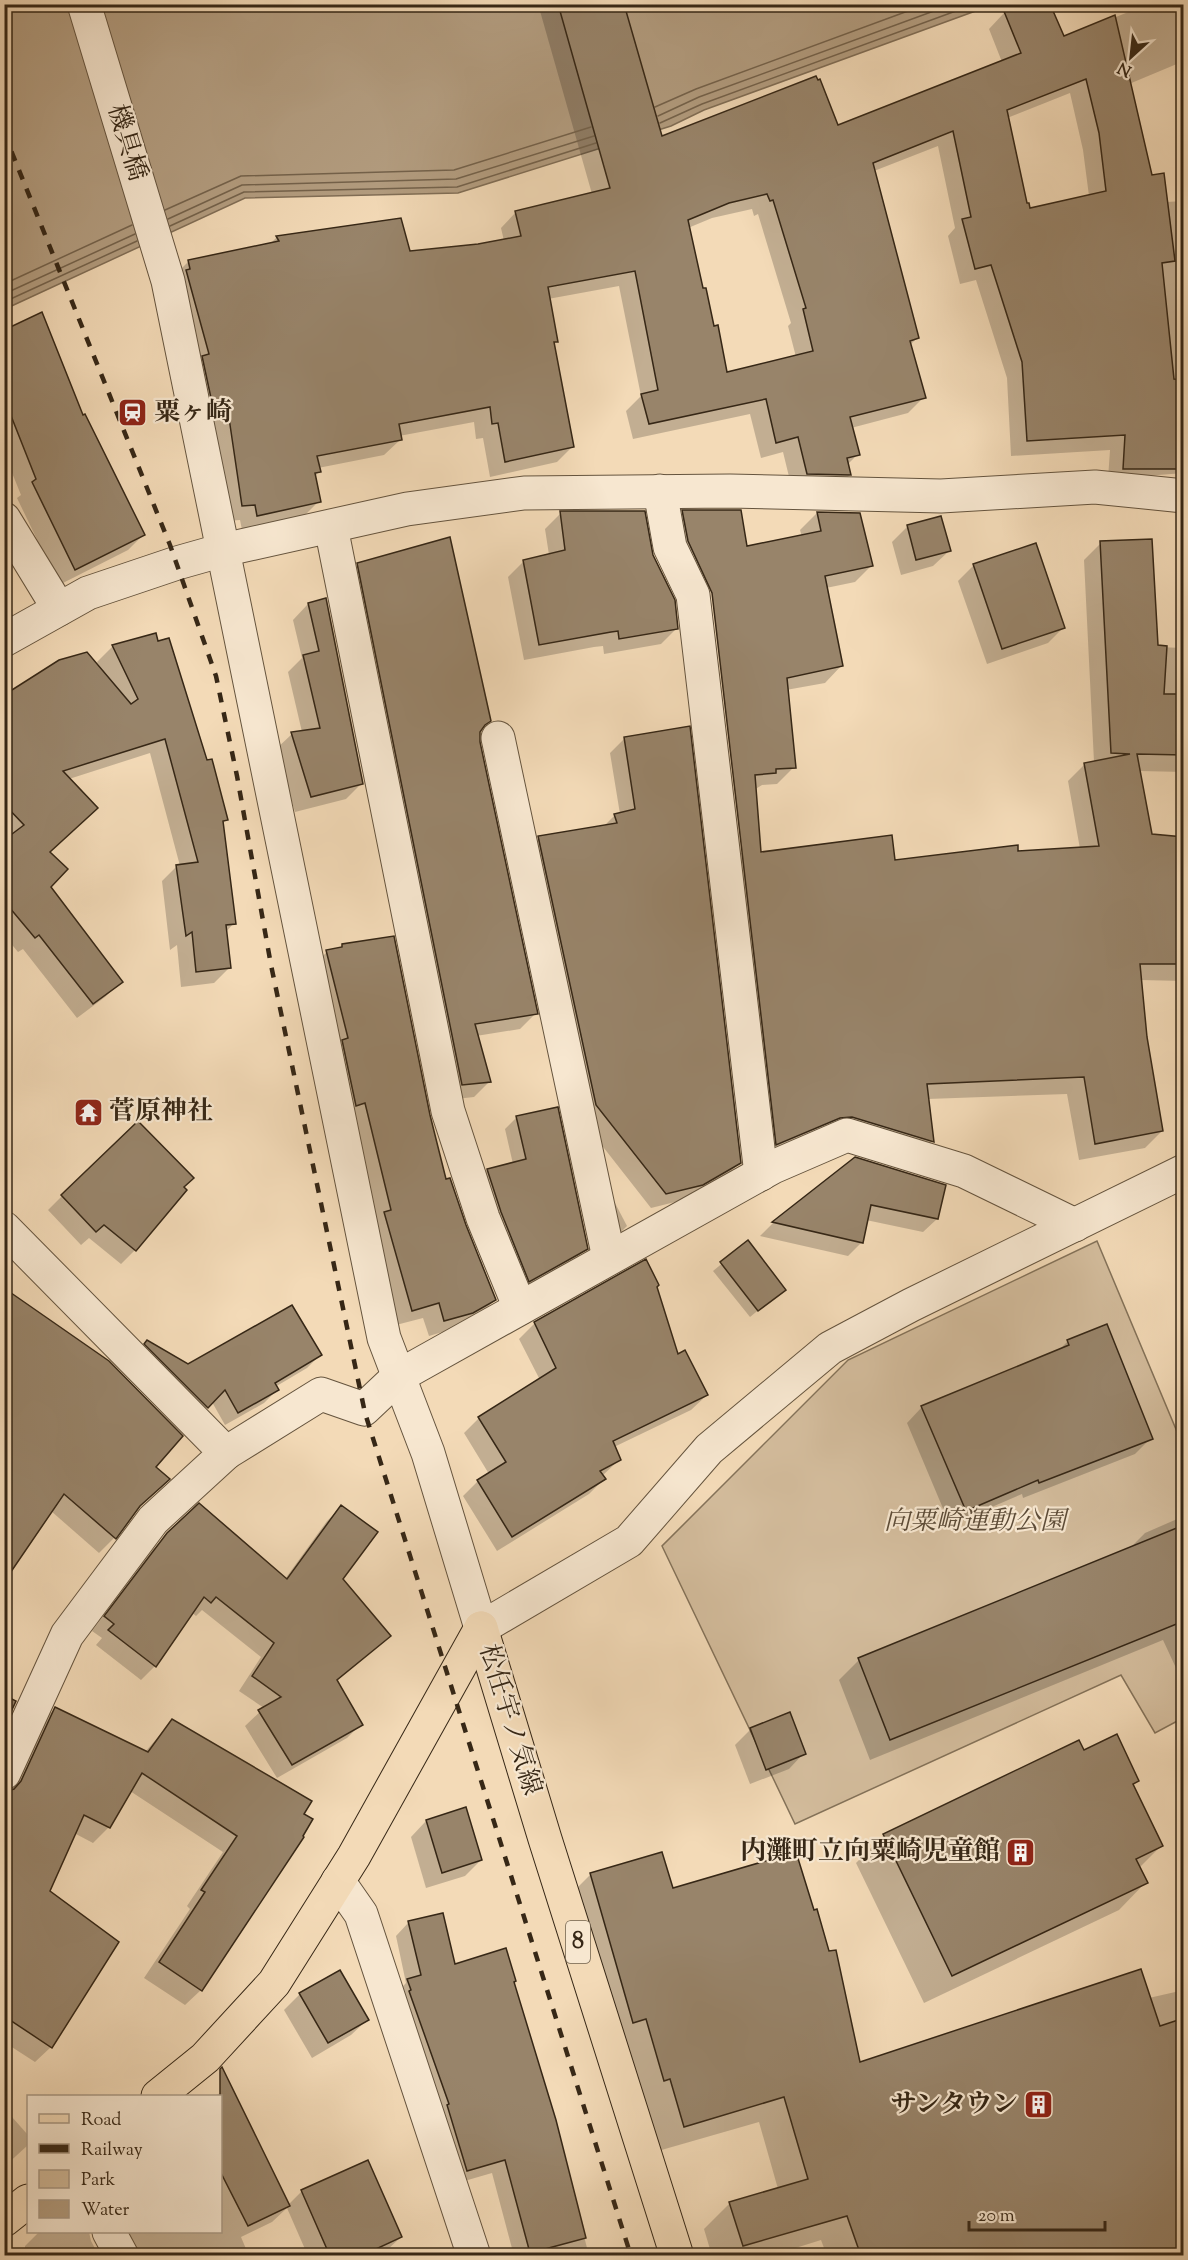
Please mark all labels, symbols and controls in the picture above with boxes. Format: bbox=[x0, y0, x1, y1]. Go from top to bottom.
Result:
north arrow bbox=[1101, 27, 1161, 87]
text: N bbox=[1114, 55, 1136, 81]
street label: 機具橋 bbox=[97, 100, 155, 186]
place label: 粟ヶ崎 bbox=[154, 395, 232, 432]
station icon: 粟ヶ崎 bbox=[117, 397, 149, 429]
place label: 菅原神社 bbox=[109, 1094, 213, 1131]
temple icon: 菅原神社 bbox=[72, 1096, 104, 1128]
park label: 向粟崎運動公園 bbox=[884, 1504, 1070, 1541]
street label: 松任宇ノ気線 bbox=[469, 1640, 549, 1800]
place label: 内灘町立向粟崎児童館 bbox=[740, 1834, 1000, 1871]
building icon: 内灘町立向粟崎児童館 bbox=[1005, 1836, 1037, 1868]
road number: 8 bbox=[566, 1921, 590, 1963]
place label: サンタウン bbox=[890, 2087, 1018, 2124]
building icon: サンタウン bbox=[1023, 2089, 1055, 2121]
legend bbox=[27, 2095, 222, 2233]
text: Road bbox=[81, 2108, 121, 2134]
text: Railway bbox=[81, 2138, 143, 2164]
text: Park bbox=[81, 2168, 116, 2194]
scale bar bbox=[969, 2194, 1106, 2232]
text: Water bbox=[81, 2198, 130, 2224]
text: 20 m bbox=[978, 2204, 1015, 2230]

